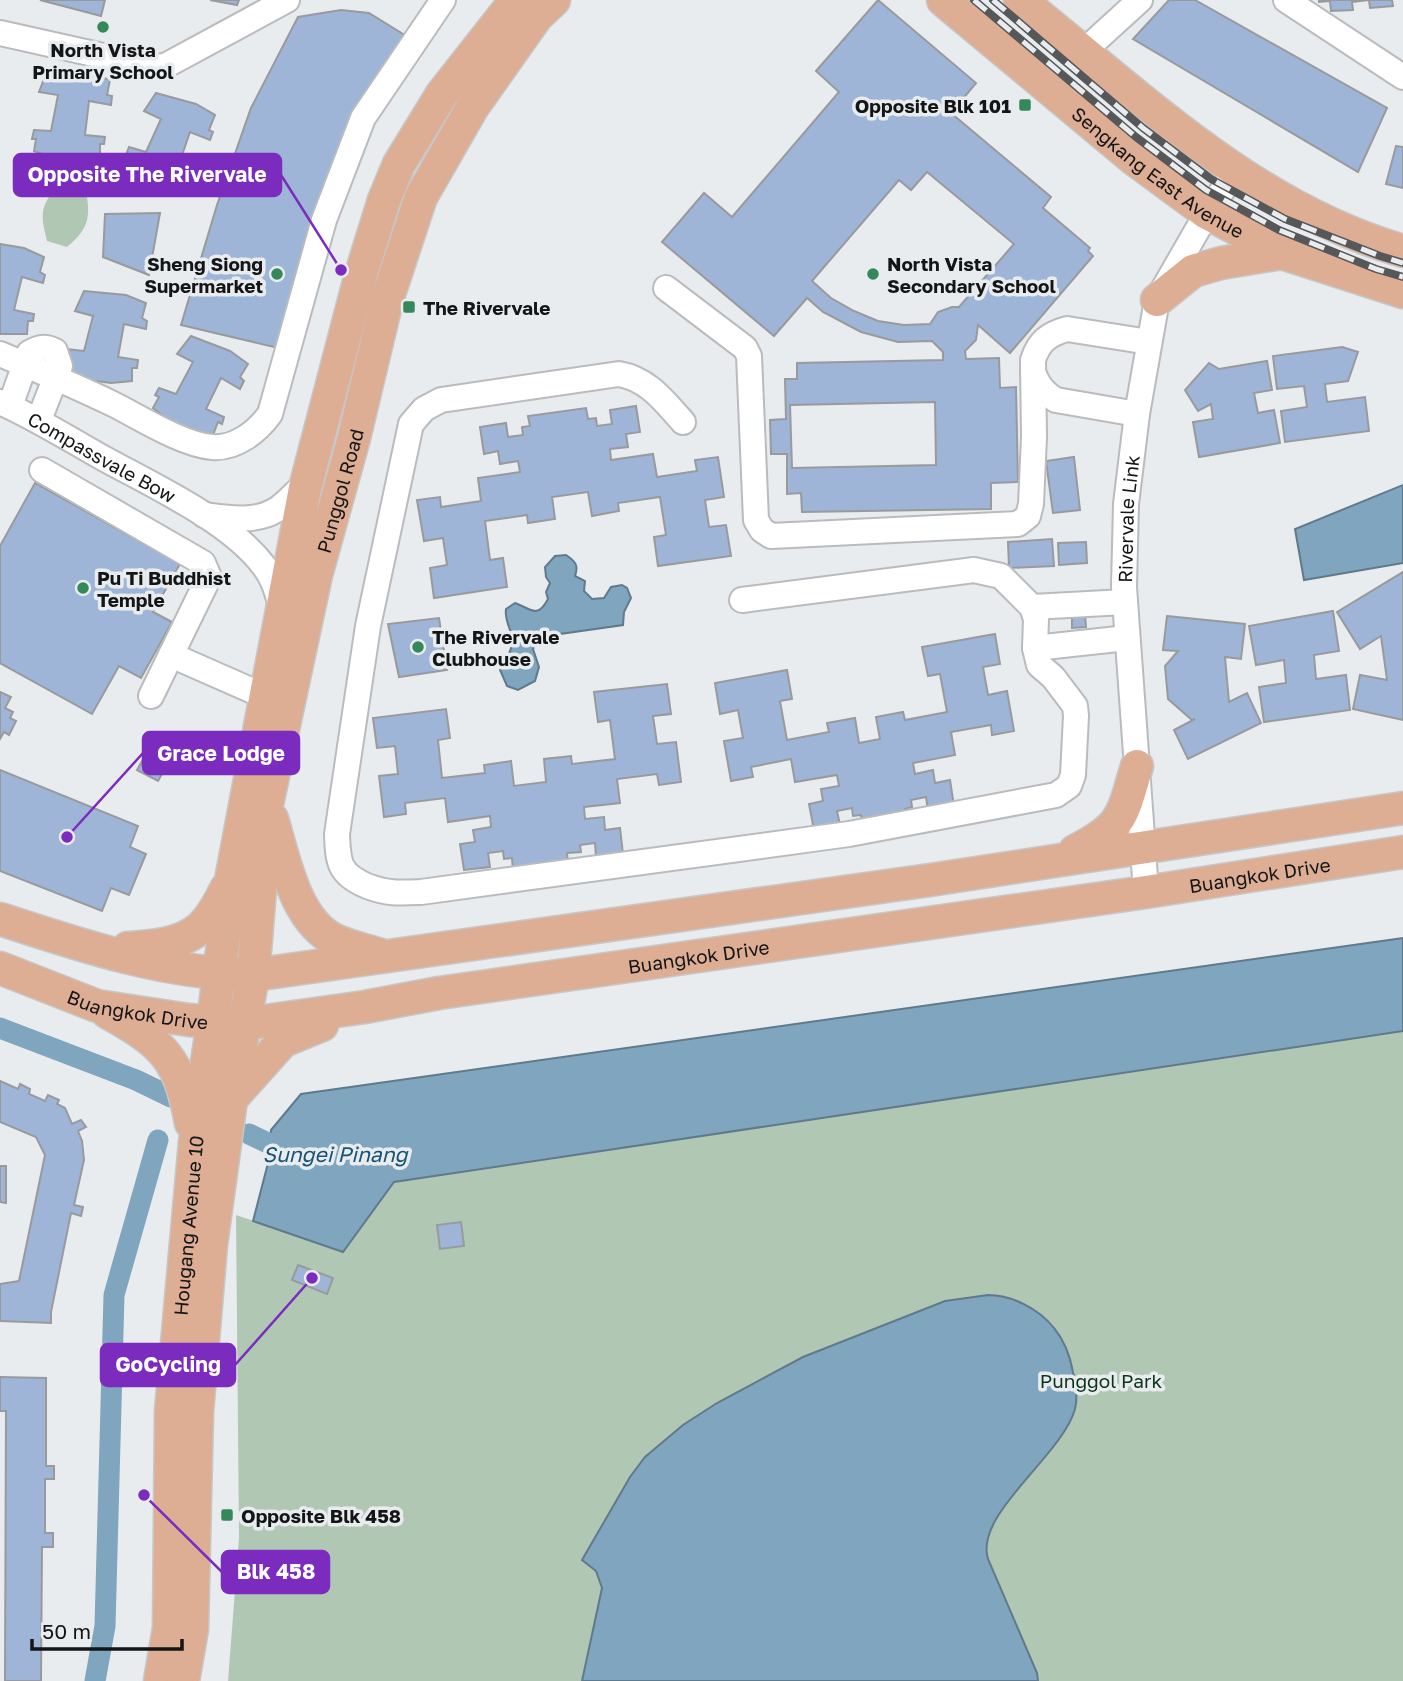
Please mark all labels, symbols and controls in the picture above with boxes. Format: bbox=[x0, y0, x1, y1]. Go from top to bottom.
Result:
marker: North Vista Primary School bbox=[95, 19, 111, 35]
place label: North Vista Primary School bbox=[32, 38, 174, 83]
place label: Opposite Blk 101 bbox=[855, 94, 1011, 117]
marker: Opposite Blk 101 bbox=[1017, 97, 1033, 113]
street label: Sengkang East Avenue bbox=[1068, 101, 1248, 242]
callout: Opposite The Rivervale bbox=[14, 154, 281, 196]
text: Opposite The Rivervale bbox=[27, 161, 267, 187]
place label: Sheng Siong Supermarket bbox=[144, 252, 263, 297]
place label: North Vista Secondary School bbox=[887, 252, 1056, 297]
marker: Sheng Siong Supermarket bbox=[269, 266, 285, 282]
marker: North Vista Secondary School bbox=[865, 266, 881, 282]
place label: The Rivervale bbox=[423, 296, 551, 319]
marker: The Rivervale bbox=[401, 299, 417, 315]
street label: Compassvale Bow bbox=[24, 406, 180, 507]
street label: Punggol Road bbox=[311, 426, 367, 555]
street label: Rivervale Link bbox=[1113, 453, 1143, 583]
place label: Pu Ti Buddhist Temple bbox=[97, 566, 231, 611]
marker: Pu Ti Buddhist Temple bbox=[75, 580, 91, 596]
place label: The Rivervale Clubhouse bbox=[432, 625, 560, 670]
marker: The Rivervale Clubhouse bbox=[410, 639, 426, 655]
callout: Grace Lodge bbox=[143, 732, 299, 774]
text: Grace Lodge bbox=[157, 740, 285, 766]
street label: Buangkok Drive bbox=[1187, 852, 1332, 897]
street label: Buangkok Drive bbox=[626, 934, 771, 977]
street label: Buangkok Drive bbox=[64, 984, 209, 1033]
street label: Hougang Avenue 10 bbox=[168, 1134, 207, 1317]
water label: Sungei Pinang bbox=[262, 1141, 410, 1167]
callout: GoCycling bbox=[101, 1344, 235, 1386]
text: GoCycling bbox=[115, 1351, 221, 1377]
park label: Punggol Park bbox=[1040, 1369, 1162, 1392]
place label: Opposite Blk 458 bbox=[241, 1504, 401, 1527]
marker: Opposite Blk 458 bbox=[219, 1507, 235, 1523]
callout: Blk 458 bbox=[222, 1551, 329, 1593]
text: Blk 458 bbox=[237, 1558, 315, 1584]
scale bar bbox=[32, 1608, 182, 1652]
text: 50 m bbox=[42, 1618, 91, 1644]

